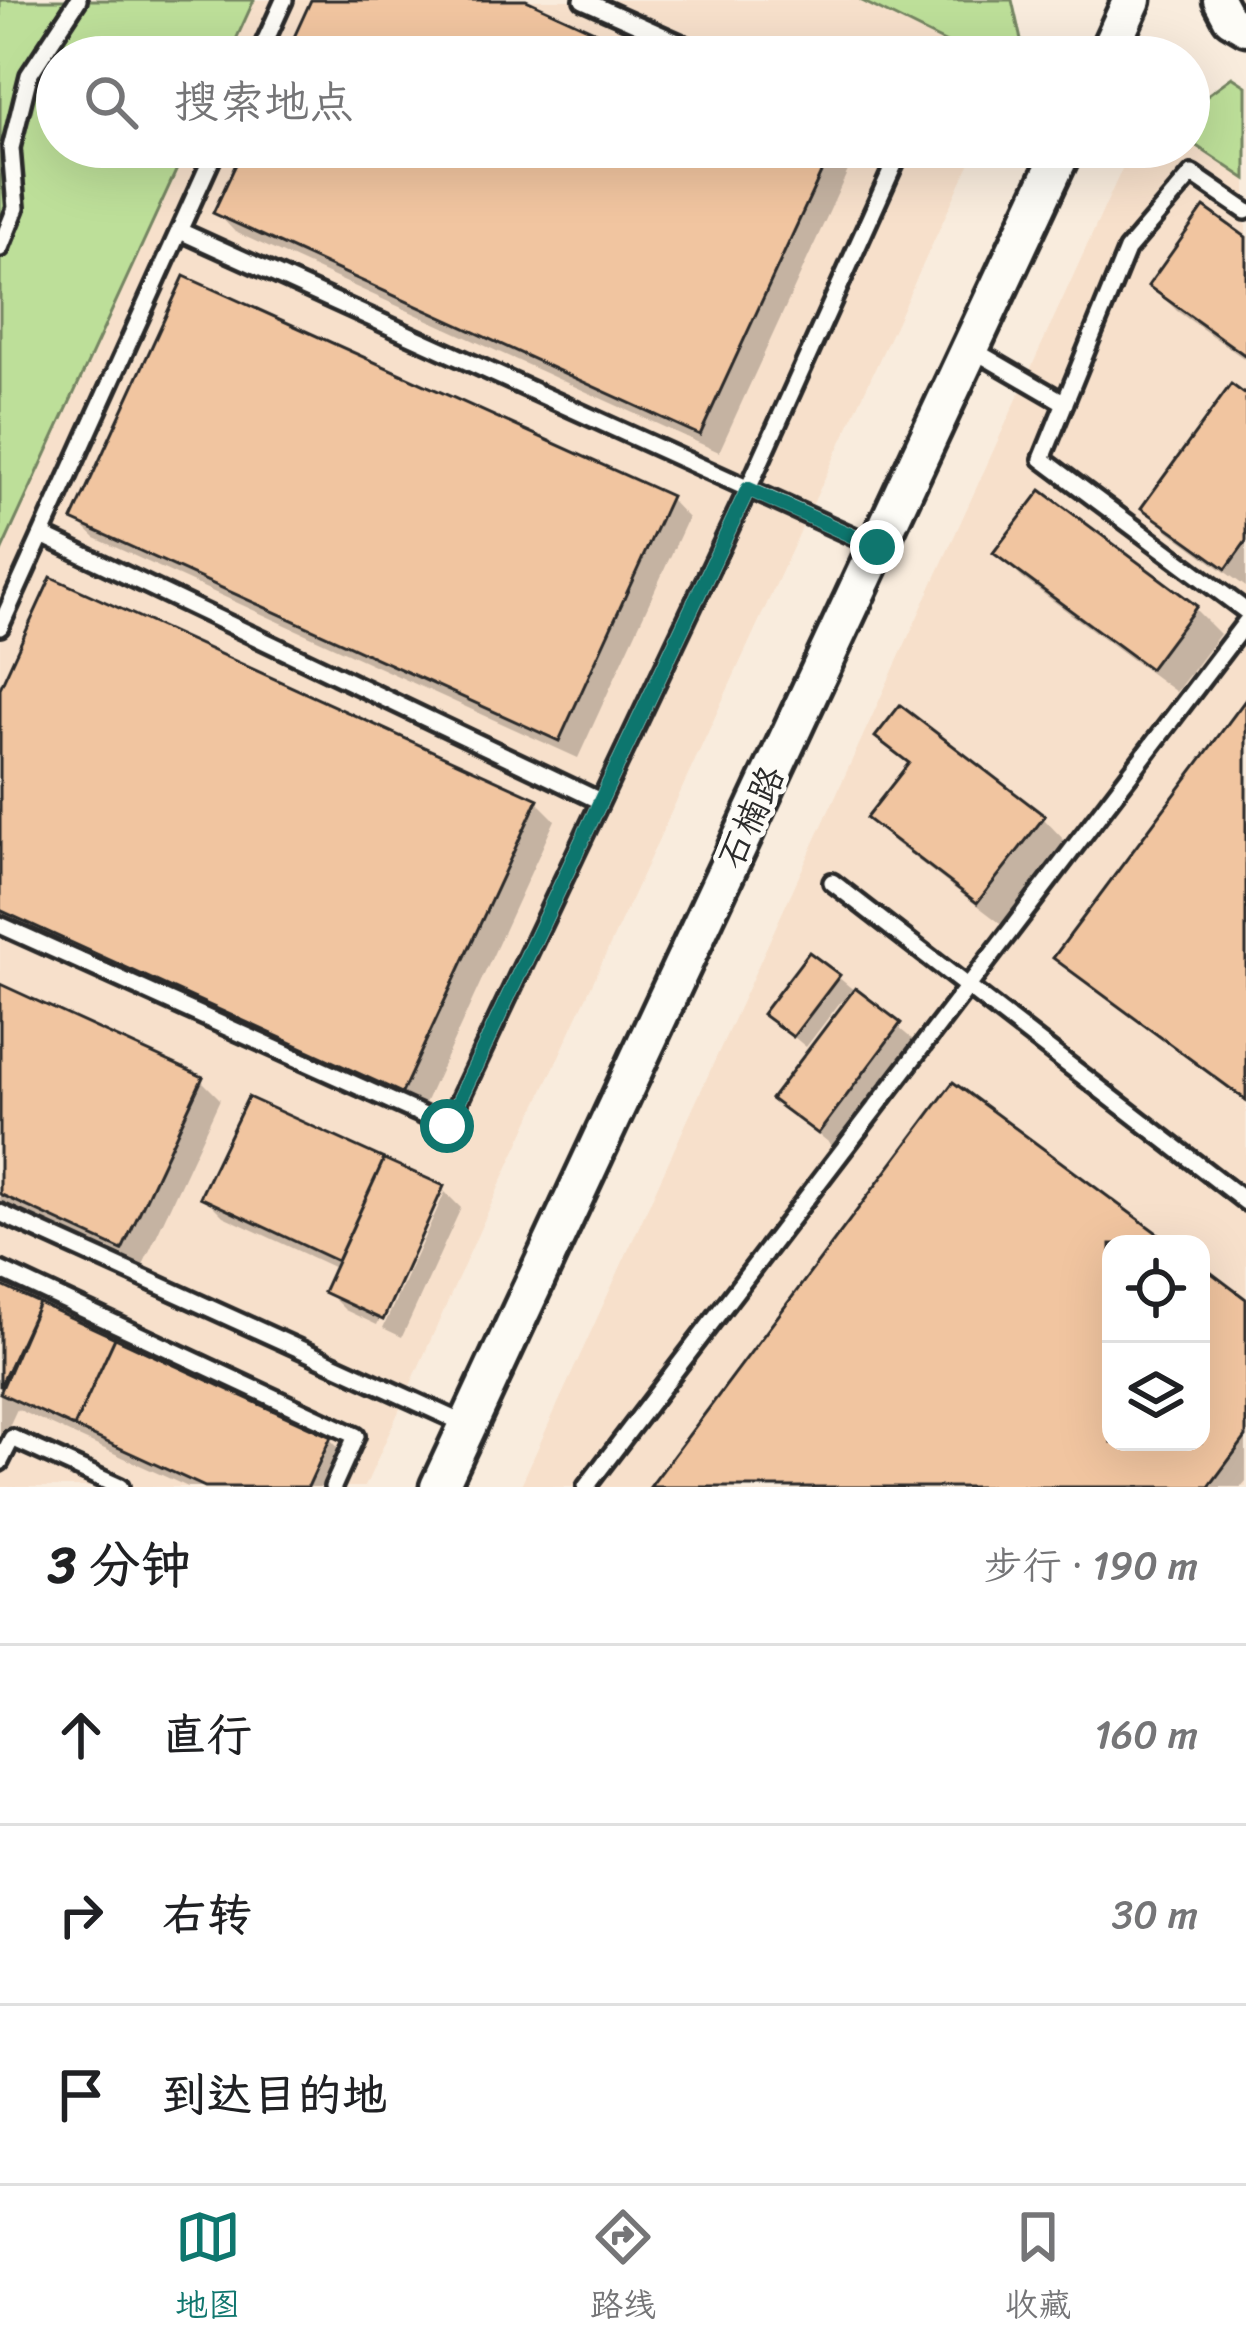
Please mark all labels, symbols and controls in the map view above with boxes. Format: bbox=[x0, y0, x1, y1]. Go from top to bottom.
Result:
search box bbox=[36, 36, 1210, 168]
text: 搜索地点 bbox=[174, 62, 354, 142]
icon: search bbox=[78, 69, 144, 135]
route end bbox=[850, 520, 904, 574]
street label: 石楠路 bbox=[699, 755, 803, 879]
route start bbox=[420, 1099, 474, 1153]
map controls bbox=[1102, 1235, 1210, 1451]
button: locate bbox=[1102, 1235, 1210, 1343]
button: layers bbox=[1102, 1343, 1210, 1451]
text: 3 分钟 bbox=[48, 1520, 191, 1610]
text: 步行 · 190 m bbox=[984, 1531, 1198, 1600]
text: 直行 bbox=[162, 1695, 252, 1775]
text: 160 m bbox=[1094, 1700, 1198, 1769]
icon: ahead bbox=[48, 1702, 114, 1768]
text: 右转 bbox=[162, 1875, 252, 1955]
text: 30 m bbox=[1112, 1880, 1198, 1949]
icon: right bbox=[48, 1882, 114, 1948]
text: 到达目的地 bbox=[162, 2055, 387, 2135]
icon: arrive bbox=[48, 2062, 114, 2128]
tab: 地图 bbox=[175, 2204, 241, 2334]
tab: 路线 bbox=[590, 2204, 656, 2334]
tab: 收藏 bbox=[1005, 2204, 1071, 2334]

